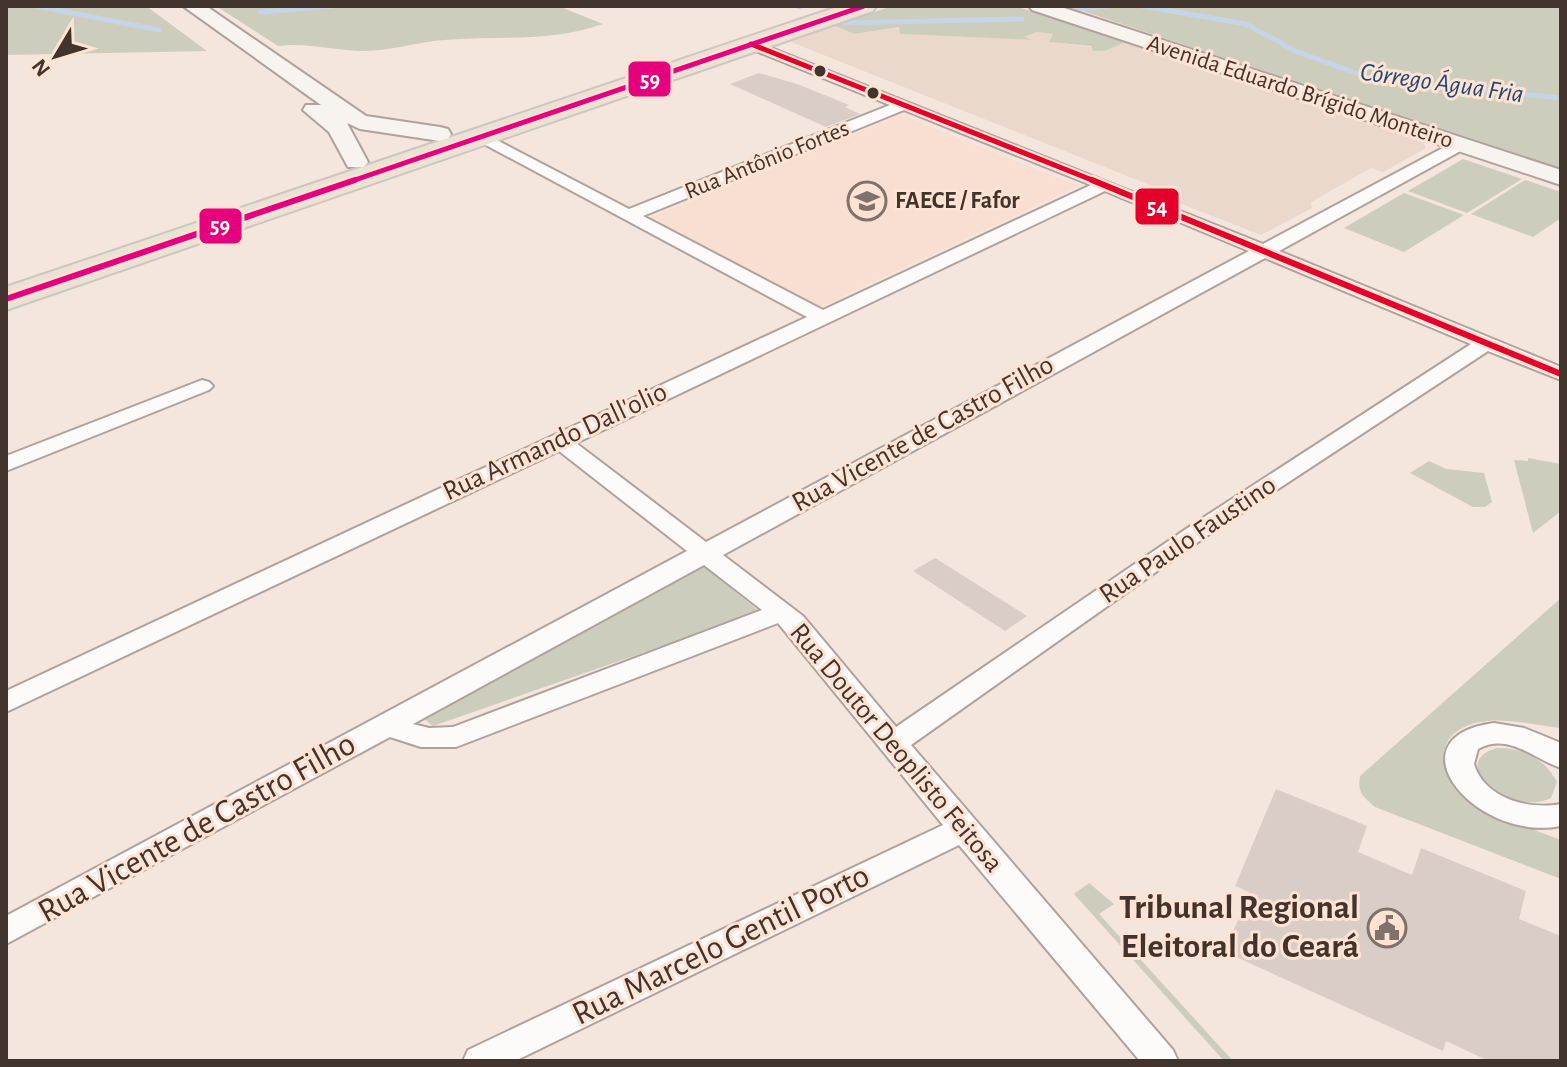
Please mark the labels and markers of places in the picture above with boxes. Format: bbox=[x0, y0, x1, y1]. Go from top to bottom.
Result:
unlabelled marker bbox=[812, 63, 828, 79]
unlabelled marker bbox=[865, 85, 881, 101]
school or university icon: FAECE / Fafor bbox=[846, 180, 888, 222]
place label: FAECE / Fafor bbox=[895, 189, 1020, 213]
place label: Tribunal Regional Eleitoral do Ceará bbox=[1119, 891, 1359, 964]
public building icon: Tribunal Regional Eleitoral do Ceará bbox=[1366, 907, 1408, 949]

